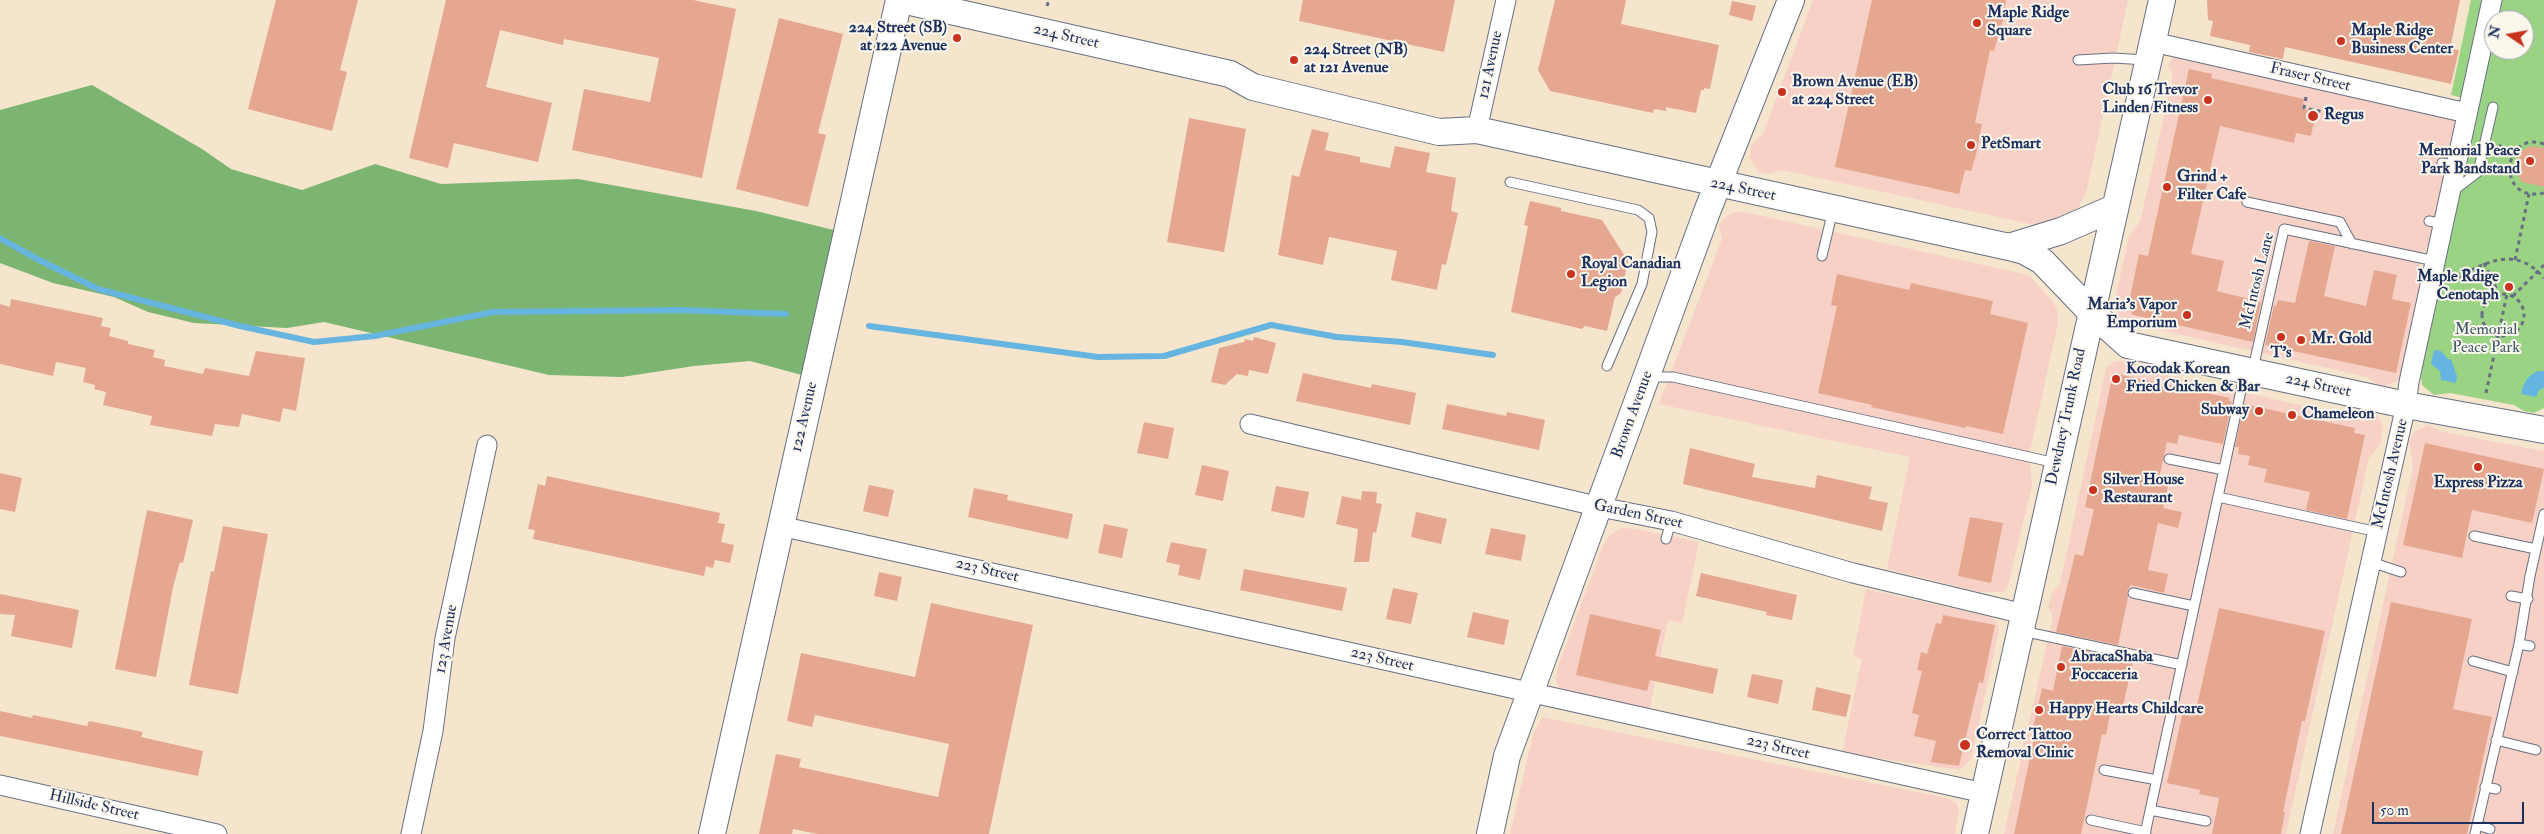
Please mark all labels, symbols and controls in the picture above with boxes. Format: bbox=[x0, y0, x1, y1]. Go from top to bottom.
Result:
place label: Maple Ridge Square bbox=[1987, 4, 2069, 42]
north arrow bbox=[2484, 10, 2534, 60]
marker: Maple Ridge Square bbox=[1971, 17, 1983, 29]
place label: 224 Street (SB) at 122 Avenue bbox=[849, 19, 947, 57]
street label: 224 Street bbox=[1031, 20, 1101, 54]
place label: Maple Ridge Business Center bbox=[2351, 22, 2453, 60]
text: N bbox=[2485, 24, 2504, 40]
street label: 121 Avenue bbox=[1474, 29, 1508, 101]
marker: 224 Street (SB) at 122 Avenue bbox=[951, 32, 963, 44]
marker: Maple Ridge Business Center bbox=[2335, 35, 2347, 47]
place label: 224 Street (NB) at 121 Avenue bbox=[1304, 41, 1408, 79]
marker: 224 Street (NB) at 121 Avenue bbox=[1288, 54, 1300, 66]
street label: Fraser Street bbox=[2268, 59, 2352, 97]
place label: Brown Avenue (EB) at 224 Street bbox=[1792, 73, 1918, 111]
place label: Club 16 Trevor Linden Fitness bbox=[2103, 81, 2198, 119]
marker: Brown Avenue (EB) at 224 Street bbox=[1776, 86, 1788, 98]
marker: Club 16 Trevor Linden Fitness bbox=[2202, 94, 2214, 106]
place label: Regus bbox=[2324, 106, 2364, 126]
marker: Regus bbox=[2306, 109, 2320, 123]
place label: PetSmart bbox=[1981, 135, 2041, 155]
marker: PetSmart bbox=[1965, 139, 1977, 151]
place label: Memorial Peace Park Bandstand bbox=[2418, 142, 2520, 180]
marker: Memorial Peace Park Bandstand bbox=[2524, 155, 2536, 167]
place label: Grind + Filter Cafe bbox=[2177, 168, 2246, 206]
street label: 224 Street bbox=[1708, 174, 1778, 206]
marker: Grind + Filter Cafe bbox=[2161, 181, 2173, 193]
street label: McIntosh Lane bbox=[2237, 231, 2279, 331]
place label: Royal Canadian Legion bbox=[1581, 255, 1681, 293]
marker: Royal Canadian Legion bbox=[1565, 268, 1577, 280]
place label: Maple Rdige Cenotaph bbox=[2417, 268, 2499, 306]
marker: Maple Rdige Cenotaph bbox=[2503, 281, 2515, 293]
place label: Maria's Vapor Emporium bbox=[2087, 296, 2177, 334]
marker: Maria's Vapor Emporium bbox=[2181, 309, 2193, 321]
park label: Memorial Peace Park bbox=[2452, 321, 2520, 359]
place label: Mr. Gold bbox=[2311, 330, 2372, 350]
marker: T's bbox=[2275, 331, 2287, 343]
marker: Mr. Gold bbox=[2295, 334, 2307, 346]
place label: T's bbox=[2270, 344, 2292, 364]
street label: Dewdney Trunk Road bbox=[2043, 347, 2091, 487]
place label: Kocodak Korean Fried Chicken & Bar bbox=[2126, 360, 2260, 398]
street label: Brown Avenue bbox=[1608, 369, 1658, 461]
street label: 224 Street bbox=[2283, 370, 2353, 402]
marker: Kocodak Korean Fried Chicken & Bar bbox=[2110, 373, 2122, 385]
street label: 122 Avenue bbox=[788, 380, 822, 454]
place label: Subway bbox=[2201, 401, 2249, 421]
marker: Subway bbox=[2253, 405, 2265, 417]
place label: Chameleon bbox=[2302, 405, 2374, 425]
marker: Chameleon bbox=[2286, 409, 2298, 421]
street label: McIntosh Avenue bbox=[2369, 417, 2413, 531]
marker: Express Pizza bbox=[2472, 461, 2484, 473]
place label: Silver House Restaurant bbox=[2103, 471, 2184, 509]
place label: Express Pizza bbox=[2433, 474, 2523, 494]
marker: Silver House Restaurant bbox=[2087, 484, 2099, 496]
street label: Garden Street bbox=[1592, 496, 1684, 534]
street label: 223 Street bbox=[954, 554, 1020, 588]
street label: 123 Avenue bbox=[431, 603, 463, 675]
street label: 223 Street bbox=[1349, 643, 1415, 677]
place label: AbracaShaba Foccaceria bbox=[2071, 648, 2153, 686]
marker: AbracaShaba Foccaceria bbox=[2055, 661, 2067, 673]
place label: Happy Hearts Childcare bbox=[2049, 700, 2203, 720]
marker: Happy Hearts Childcare bbox=[2033, 704, 2045, 716]
place label: Correct Tattoo Removal Clinic bbox=[1976, 726, 2074, 764]
street label: 223 Street bbox=[1745, 731, 1811, 765]
marker: Correct Tattoo Removal Clinic bbox=[1958, 738, 1972, 752]
street label: Hillside Street bbox=[47, 786, 141, 826]
scale bar bbox=[2374, 792, 2526, 824]
text: 50 m bbox=[2380, 801, 2409, 820]

